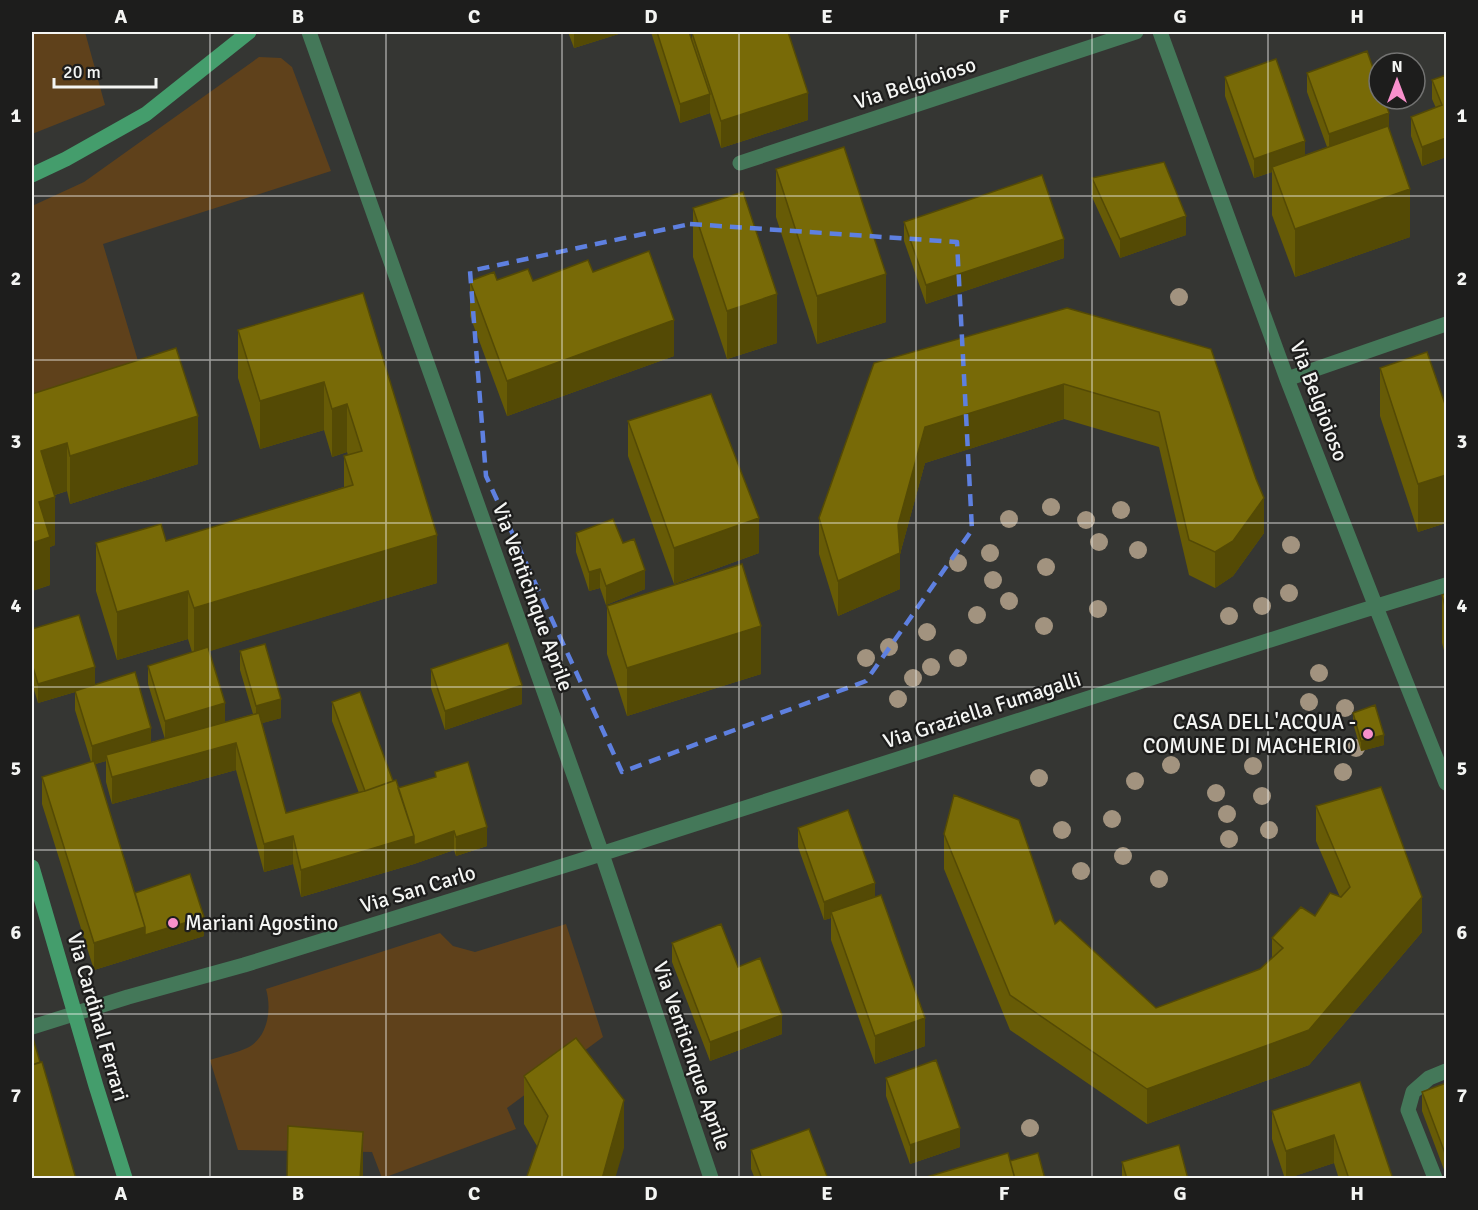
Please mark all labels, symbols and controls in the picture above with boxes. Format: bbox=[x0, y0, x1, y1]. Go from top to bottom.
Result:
text: A bbox=[115, 4, 128, 29]
text: B bbox=[292, 4, 304, 29]
text: C bbox=[468, 4, 480, 29]
text: D bbox=[644, 4, 658, 29]
text: E bbox=[821, 4, 833, 29]
text: F bbox=[999, 4, 1010, 29]
text: G bbox=[1173, 4, 1187, 29]
text: H bbox=[1350, 4, 1364, 29]
scale bar bbox=[54, 51, 156, 89]
street label: Via Belgioioso bbox=[851, 51, 979, 115]
north arrow bbox=[1367, 51, 1427, 111]
text: N bbox=[1391, 57, 1403, 77]
text: 20 m bbox=[63, 61, 101, 83]
text: 1 bbox=[11, 103, 22, 128]
text: 1 bbox=[1457, 103, 1468, 128]
text: 2 bbox=[11, 266, 21, 291]
text: 2 bbox=[1457, 266, 1467, 291]
street label: Via Belgioioso bbox=[1284, 337, 1354, 465]
text: 3 bbox=[11, 429, 21, 454]
text: 3 bbox=[1457, 429, 1467, 454]
street label: Via Venticinque Aprile bbox=[487, 499, 579, 695]
text: 4 bbox=[11, 593, 22, 618]
text: 4 bbox=[1457, 593, 1468, 618]
street label: Via Graziella Fumagalli bbox=[880, 666, 1084, 754]
place label: CASA DELL'ACQUA - COMUNE DI MACHERIO bbox=[1143, 709, 1356, 759]
marker: CASA DELL'ACQUA - COMUNE DI MACHERIO bbox=[1361, 727, 1375, 741]
text: 5 bbox=[11, 756, 21, 781]
text: 5 bbox=[1457, 756, 1467, 781]
street label: Via San Carlo bbox=[357, 859, 479, 919]
place label: Mariani Agostino bbox=[185, 910, 338, 936]
marker: Mariani Agostino bbox=[166, 916, 180, 930]
text: 6 bbox=[11, 920, 22, 945]
text: 6 bbox=[1457, 920, 1468, 945]
street label: Via Cardinal Ferrari bbox=[62, 930, 134, 1104]
street label: Via Venticinque Aprile bbox=[647, 958, 737, 1154]
text: 7 bbox=[11, 1083, 22, 1108]
text: 7 bbox=[1457, 1083, 1468, 1108]
text: A bbox=[115, 1181, 128, 1206]
text: B bbox=[292, 1181, 304, 1206]
text: C bbox=[468, 1181, 480, 1206]
text: D bbox=[644, 1181, 658, 1206]
text: E bbox=[821, 1181, 833, 1206]
text: F bbox=[999, 1181, 1010, 1206]
text: G bbox=[1173, 1181, 1187, 1206]
text: H bbox=[1350, 1181, 1364, 1206]

